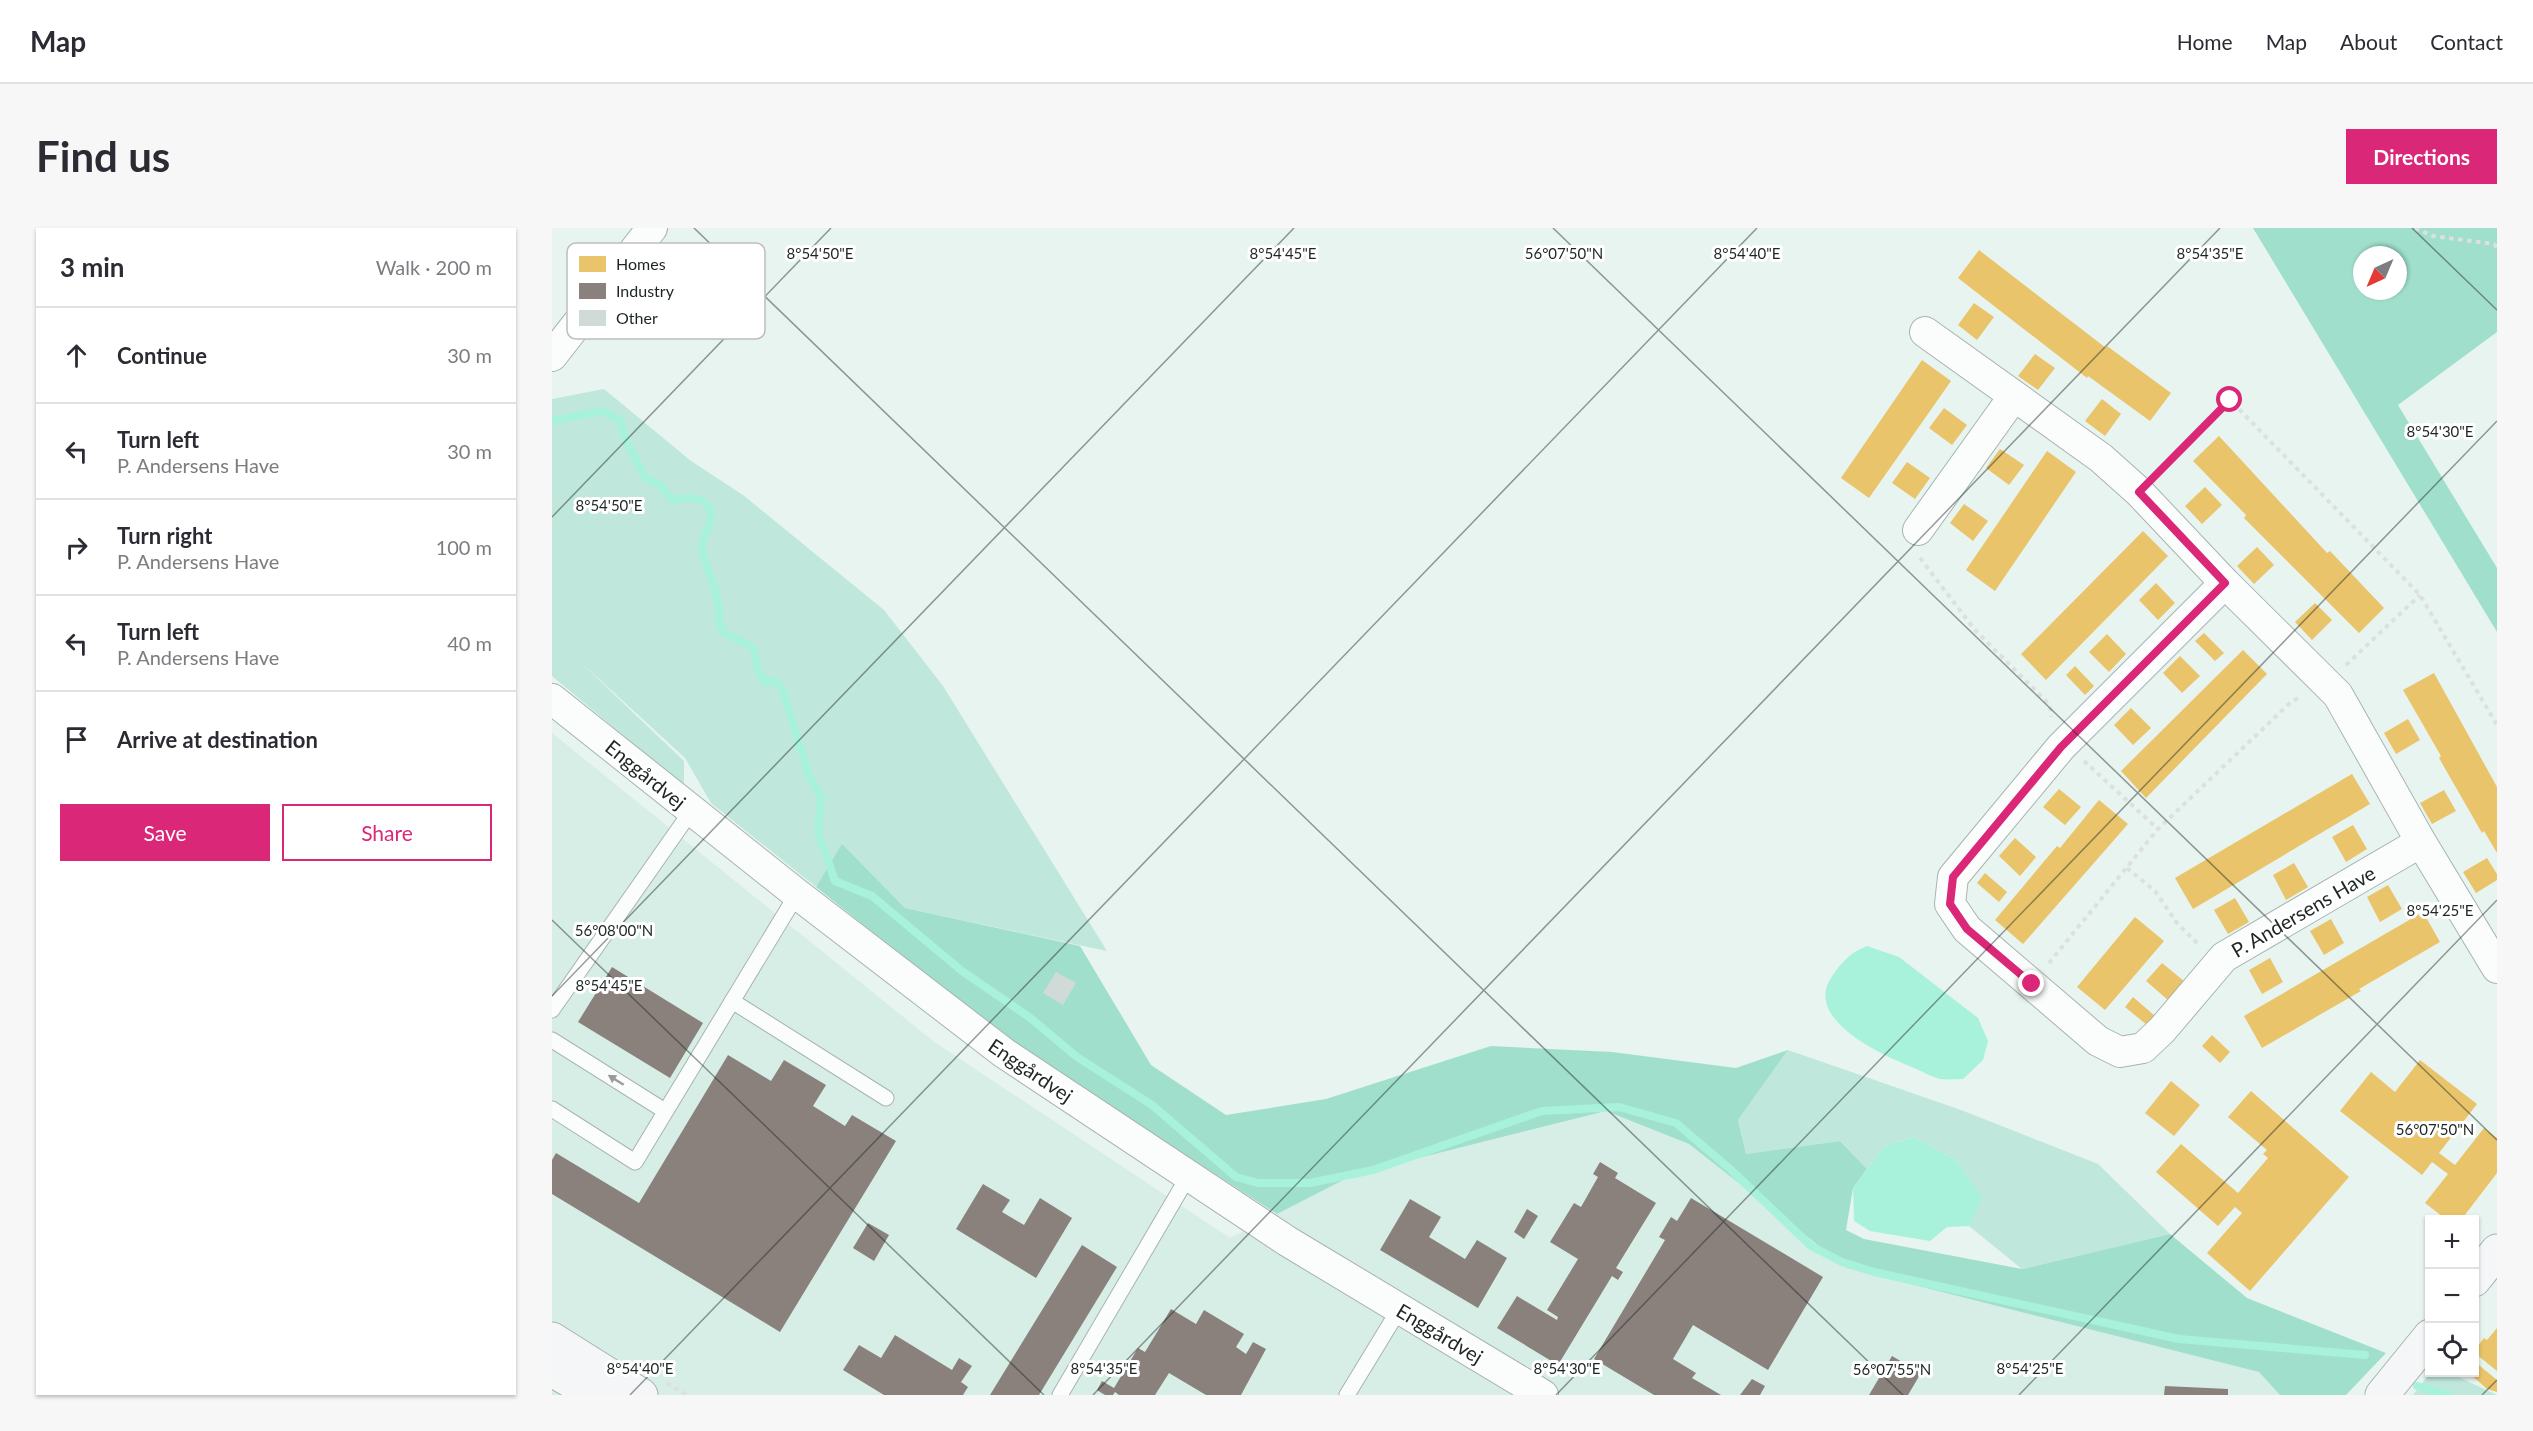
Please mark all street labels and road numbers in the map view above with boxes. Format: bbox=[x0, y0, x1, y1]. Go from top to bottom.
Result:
street label: Enggårdvej bbox=[601, 734, 691, 814]
street label: P. Andersens Have bbox=[2227, 860, 2379, 962]
street label: Enggårdvej bbox=[984, 1033, 1078, 1107]
street label: Enggårdvej bbox=[1392, 1298, 1488, 1368]

